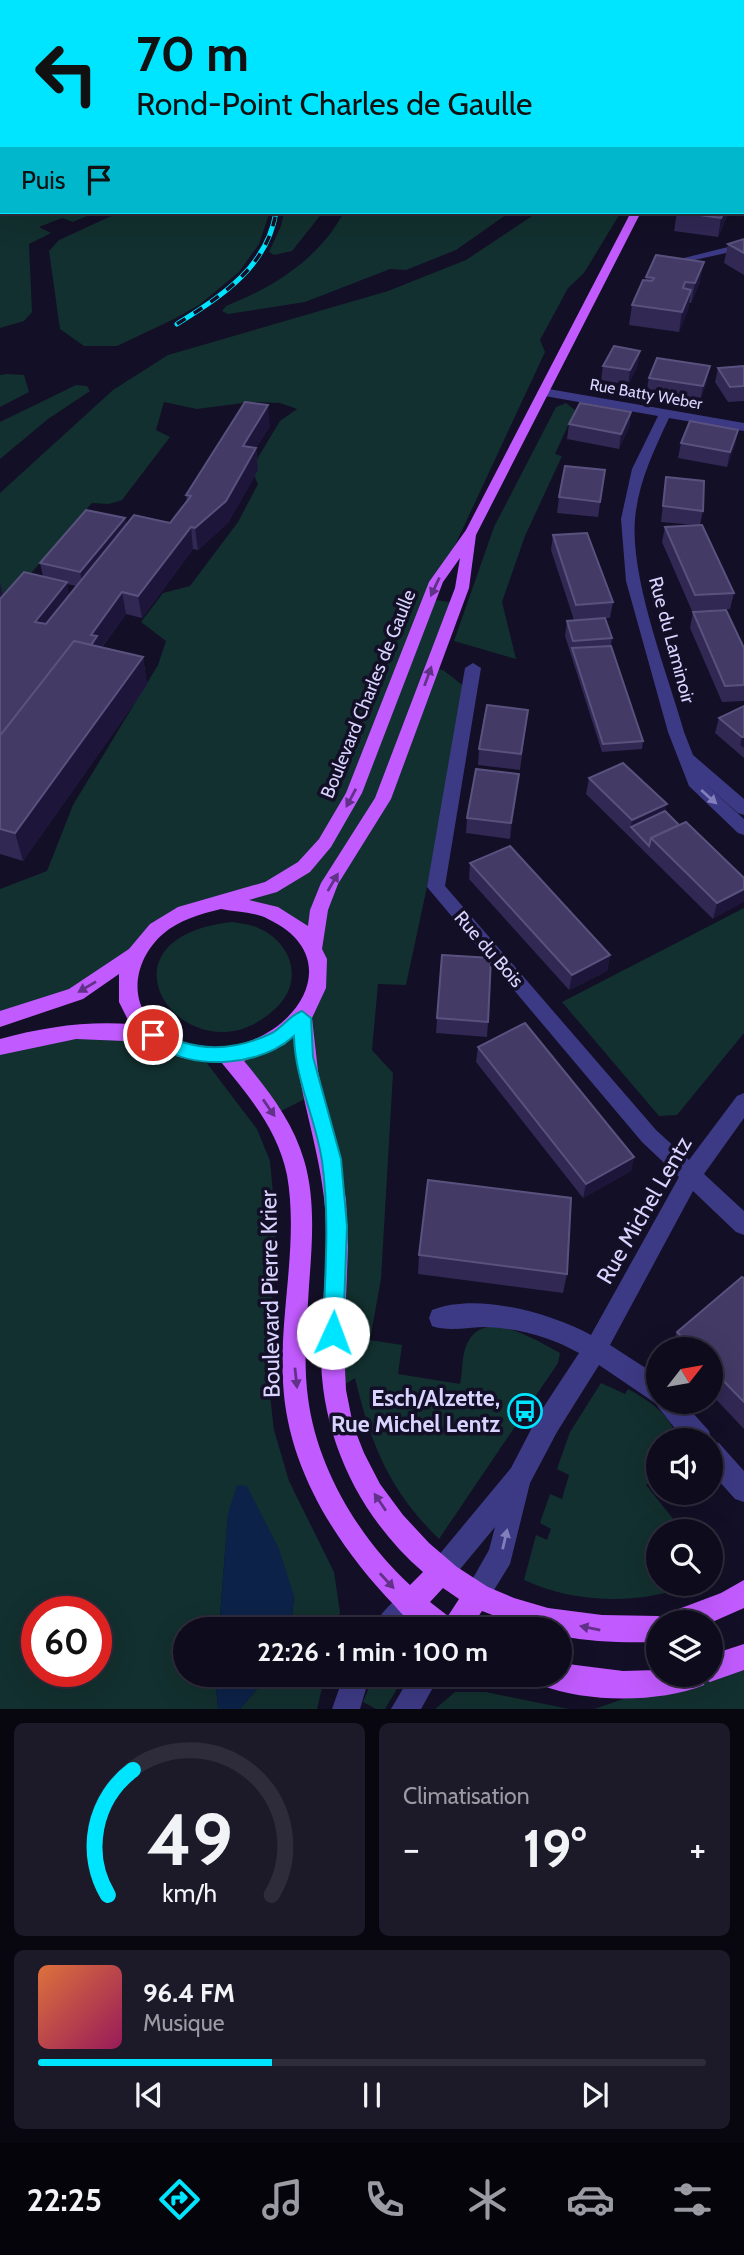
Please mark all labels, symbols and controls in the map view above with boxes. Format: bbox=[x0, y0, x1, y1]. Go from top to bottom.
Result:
text: 70 m bbox=[136, 24, 249, 83]
icon: left bbox=[21, 28, 112, 119]
text: Rond-Point Charles de Gaulle bbox=[136, 84, 532, 123]
icon: arrive bbox=[80, 161, 118, 199]
text: Puis bbox=[21, 164, 66, 196]
street label: Rue Batty Weber bbox=[588, 375, 705, 413]
street label: Rue du Laminoir bbox=[644, 574, 700, 706]
one-way arrow bbox=[429, 577, 441, 597]
street label: Boulevard Charles de Gaulle bbox=[316, 586, 421, 802]
one-way arrow bbox=[422, 666, 433, 687]
one-way arrow bbox=[345, 788, 357, 808]
one-way arrow bbox=[700, 789, 718, 805]
one-way arrow bbox=[326, 872, 339, 891]
street label: Rue du Bois bbox=[450, 906, 528, 992]
one-way arrow bbox=[78, 981, 97, 993]
pin bbox=[123, 1005, 183, 1065]
icon: arrive bbox=[134, 1016, 172, 1054]
one-way arrow bbox=[262, 1099, 276, 1117]
street label: Rue Michel Lentz bbox=[590, 1131, 698, 1289]
street label: Boulevard Pierre Krier bbox=[254, 1189, 286, 1398]
position arrow bbox=[296, 1296, 370, 1370]
north arrow bbox=[646, 1337, 723, 1414]
map controls bbox=[646, 1337, 723, 1687]
one-way arrow bbox=[290, 1367, 301, 1389]
place label: Esch/Alzette, Rue Michel Lentz bbox=[331, 1384, 500, 1438]
bus stop icon: Esch/Alzette, Rue Michel Lentz bbox=[506, 1392, 544, 1430]
button: sound bbox=[646, 1428, 723, 1505]
one-way arrow bbox=[373, 1493, 387, 1511]
button: search bbox=[646, 1519, 723, 1596]
one-way arrow bbox=[500, 1528, 511, 1550]
one-way arrow bbox=[379, 1572, 395, 1590]
speed limit sign: 60 bbox=[21, 1596, 112, 1687]
button: layers bbox=[646, 1610, 723, 1687]
one-way arrow bbox=[579, 1622, 601, 1633]
text: 22:26 · 1 min · 100 m bbox=[257, 1636, 488, 1668]
text: Climatisation bbox=[403, 1782, 530, 1810]
text: 49 bbox=[146, 1796, 233, 1884]
text: 19° bbox=[523, 1817, 586, 1880]
text: − bbox=[403, 1825, 420, 1872]
text: + bbox=[689, 1825, 706, 1872]
text: km/h bbox=[162, 1878, 217, 1908]
text: 96.4 FM bbox=[143, 1977, 235, 2009]
text: Musique bbox=[143, 2009, 225, 2037]
icon: previous bbox=[130, 2076, 168, 2114]
icon: pause bbox=[353, 2076, 391, 2114]
icon: next bbox=[576, 2076, 614, 2114]
icon: directions bbox=[155, 2175, 204, 2224]
icon: music bbox=[258, 2175, 307, 2224]
icon: phone bbox=[360, 2175, 409, 2224]
icon: climate bbox=[463, 2175, 512, 2224]
icon: car bbox=[566, 2175, 615, 2224]
icon: filters bbox=[668, 2175, 717, 2224]
text: 22:25 bbox=[27, 2180, 102, 2219]

